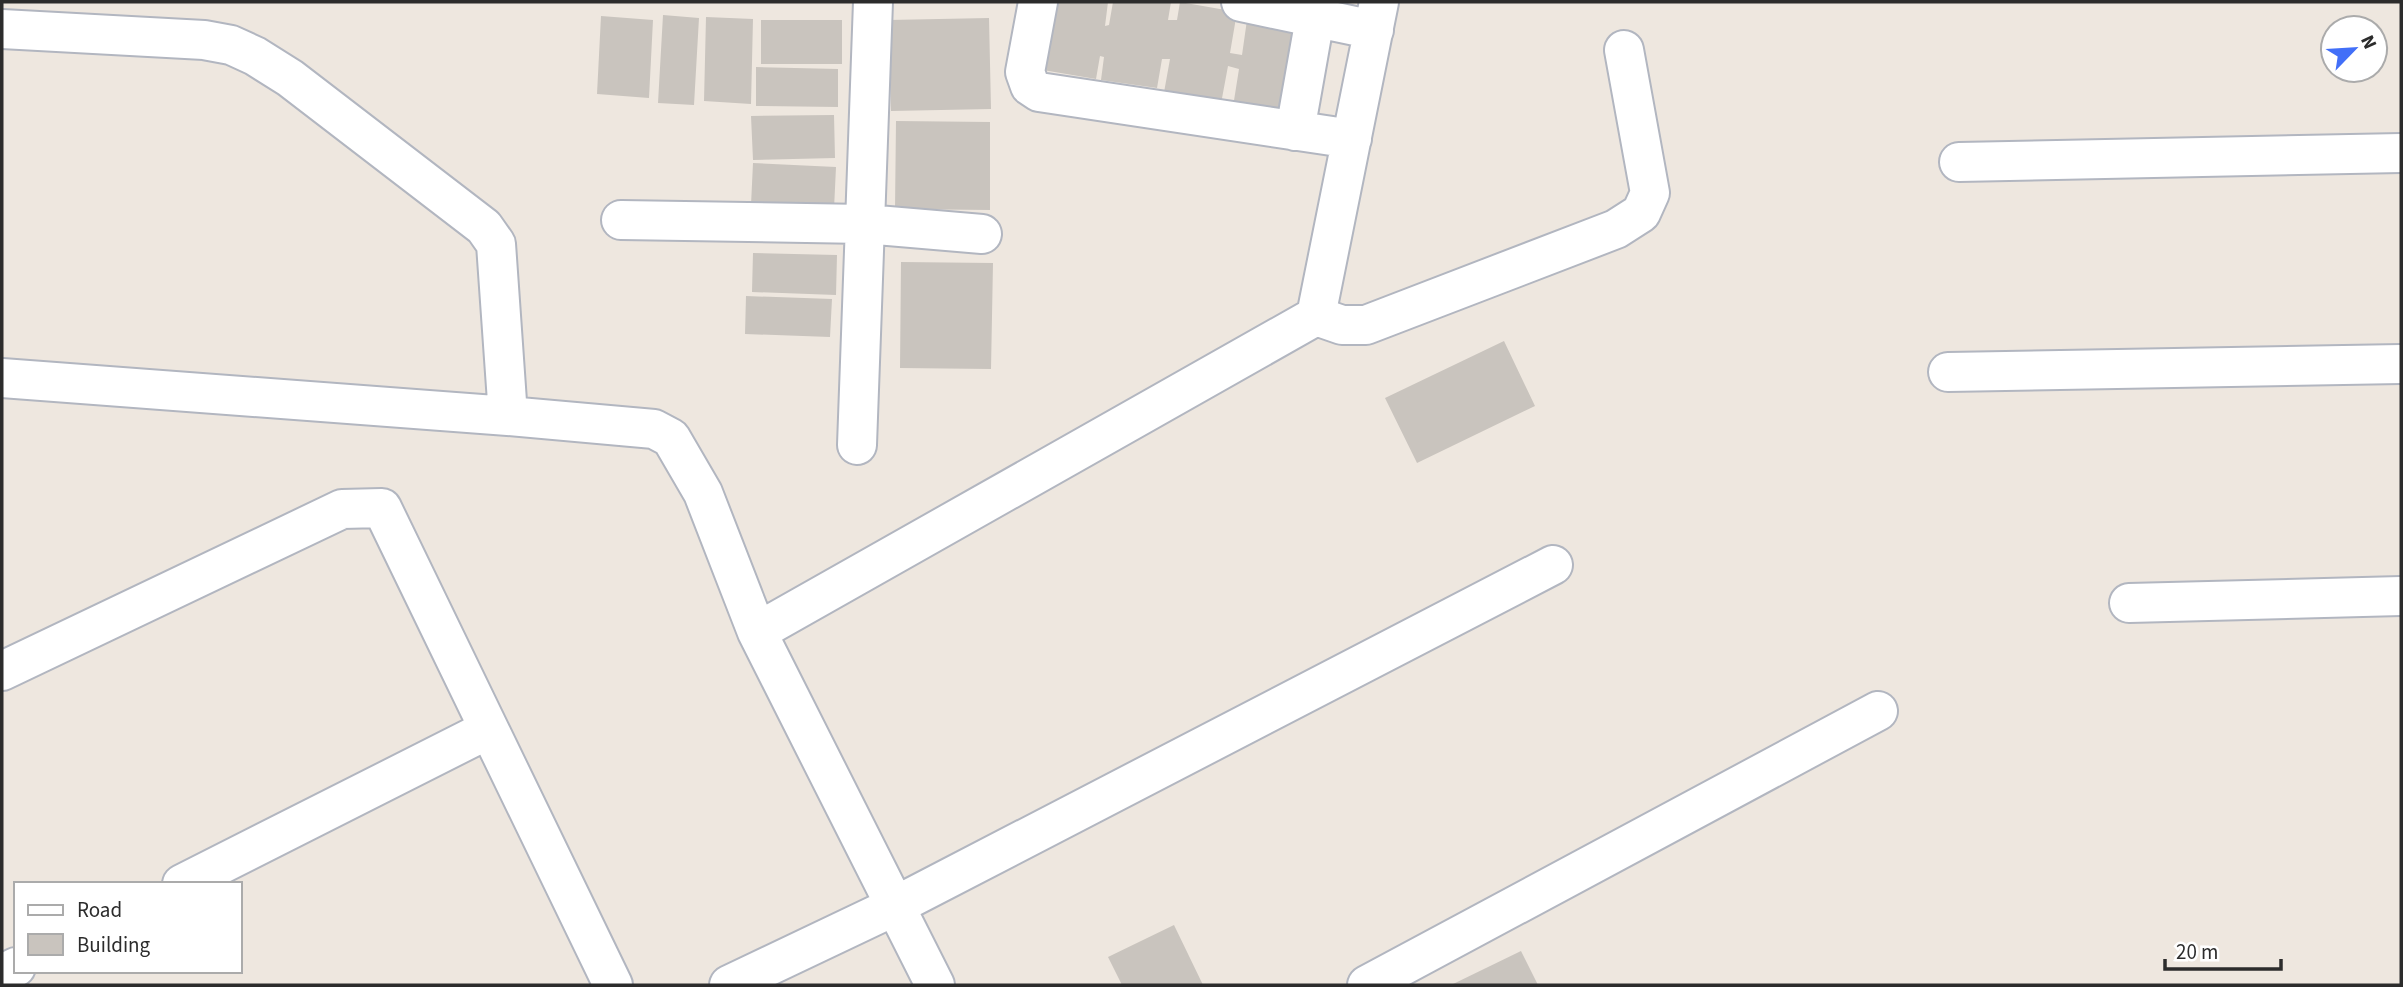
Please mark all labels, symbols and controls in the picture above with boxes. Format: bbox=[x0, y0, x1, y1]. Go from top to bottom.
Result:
north arrow bbox=[2319, 14, 2389, 84]
text: N bbox=[2353, 31, 2383, 54]
legend bbox=[14, 882, 242, 973]
text: Road bbox=[77, 895, 122, 925]
scale bar bbox=[2165, 928, 2280, 972]
text: Building bbox=[77, 930, 151, 960]
text: 20 m bbox=[2176, 937, 2218, 967]

